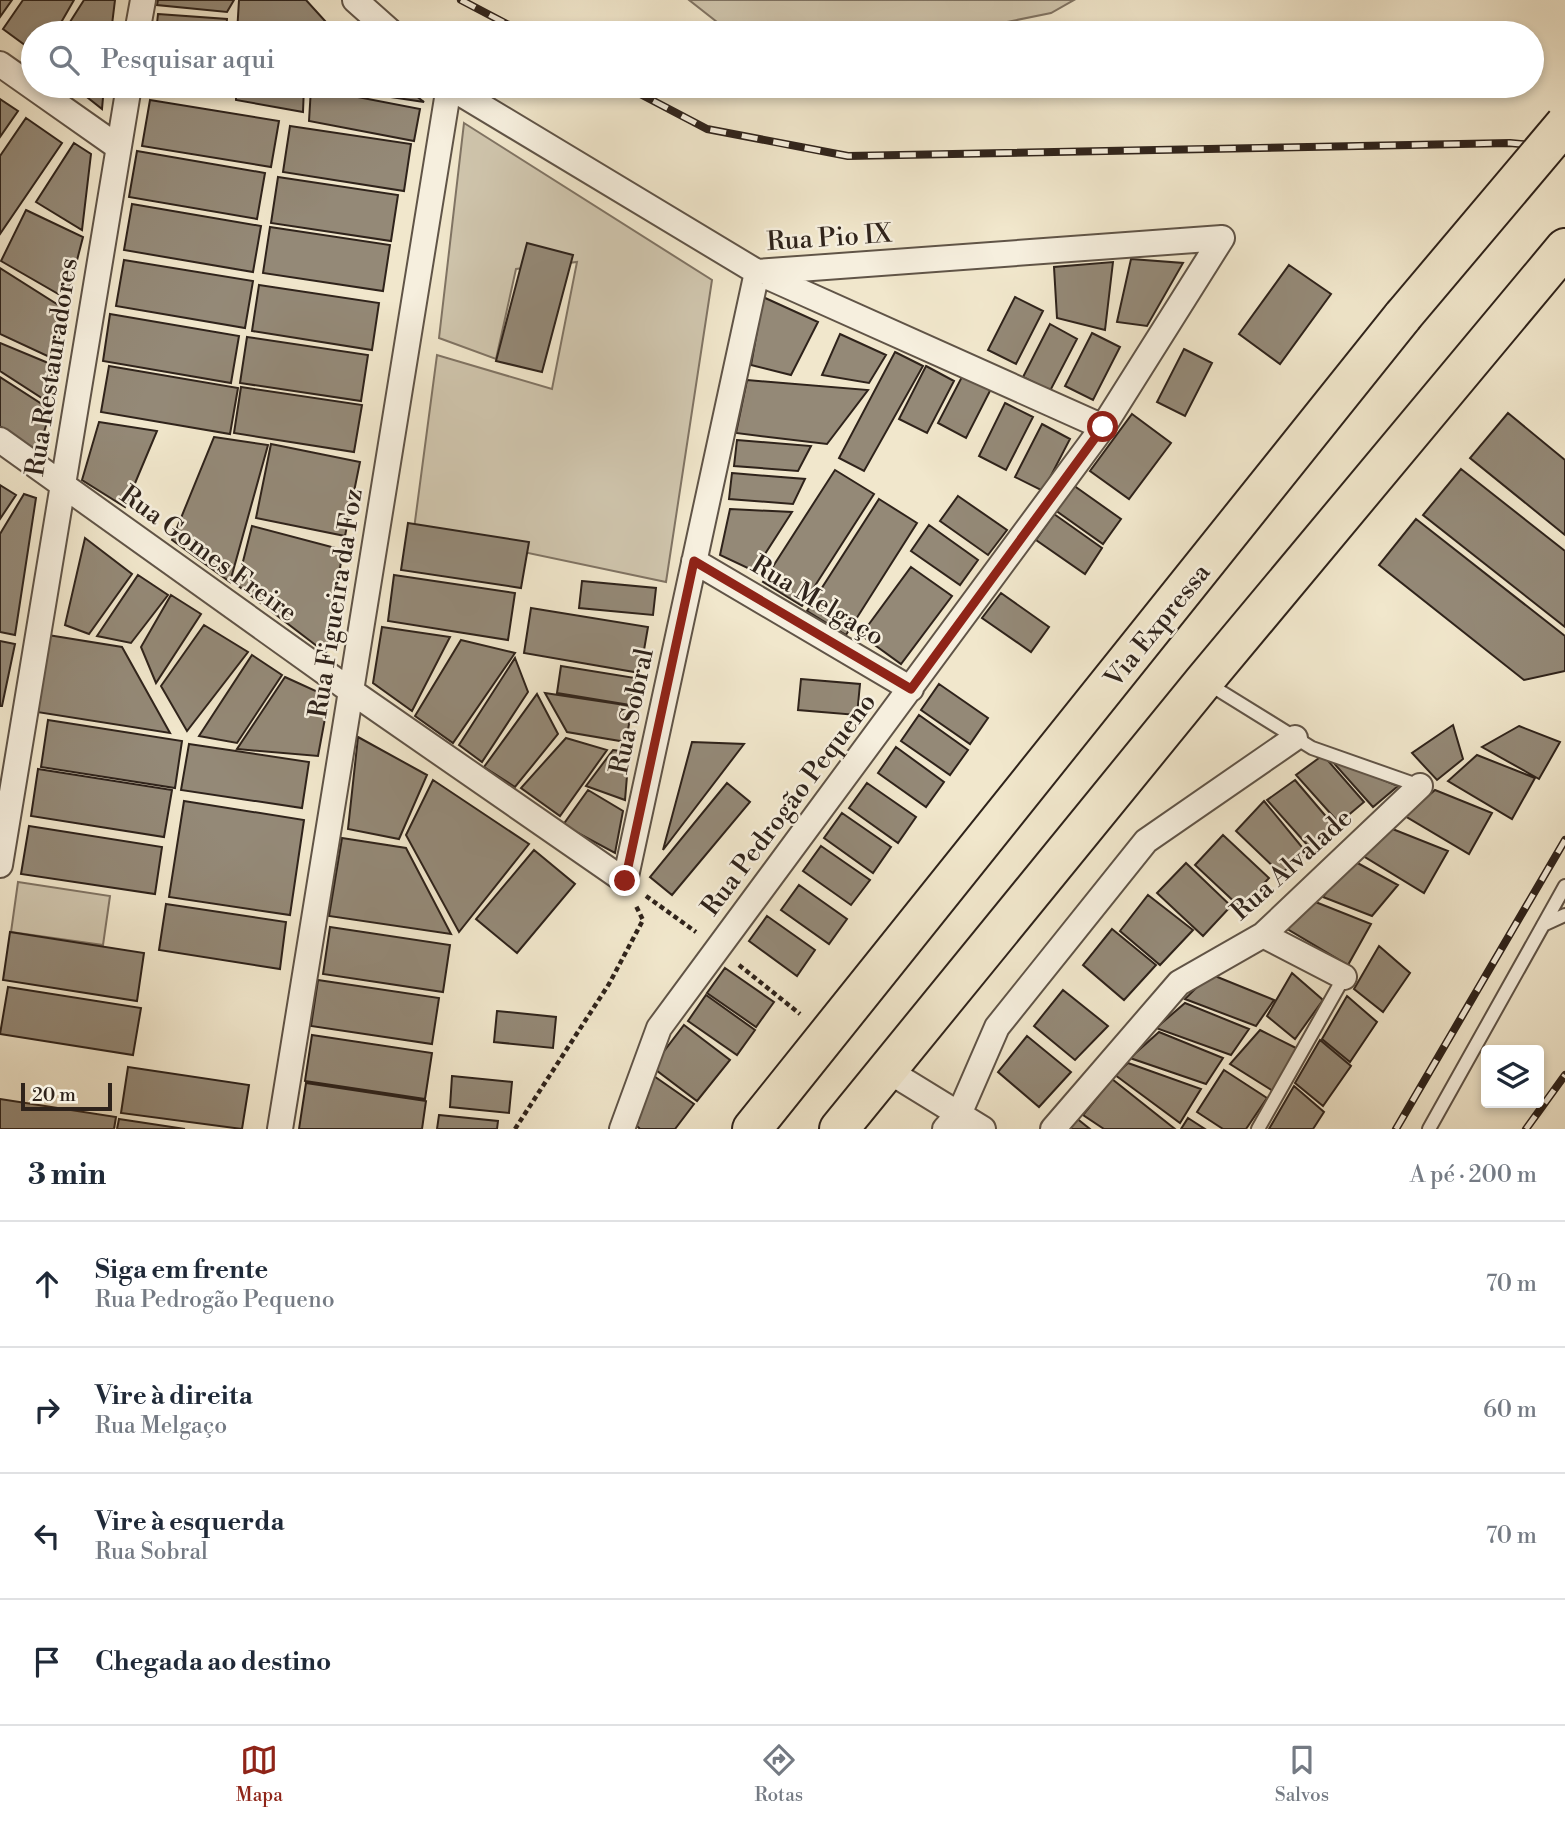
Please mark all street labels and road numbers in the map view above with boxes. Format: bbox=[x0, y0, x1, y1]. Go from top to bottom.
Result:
street label: Rua Pio IX bbox=[766, 218, 894, 258]
street label: Rua Restauradores bbox=[19, 256, 85, 479]
street label: Rua Gomes Freire bbox=[113, 479, 303, 629]
street label: Rua Figueira da Foz bbox=[302, 486, 370, 720]
street label: Rua Melgaço bbox=[745, 549, 890, 653]
street label: Via Expressa bbox=[1097, 556, 1218, 695]
street label: Rua Sobral bbox=[603, 645, 661, 777]
street label: Rua Pedrogão Pequeno bbox=[695, 687, 883, 922]
street label: Rua Alvalade bbox=[1225, 802, 1359, 927]

